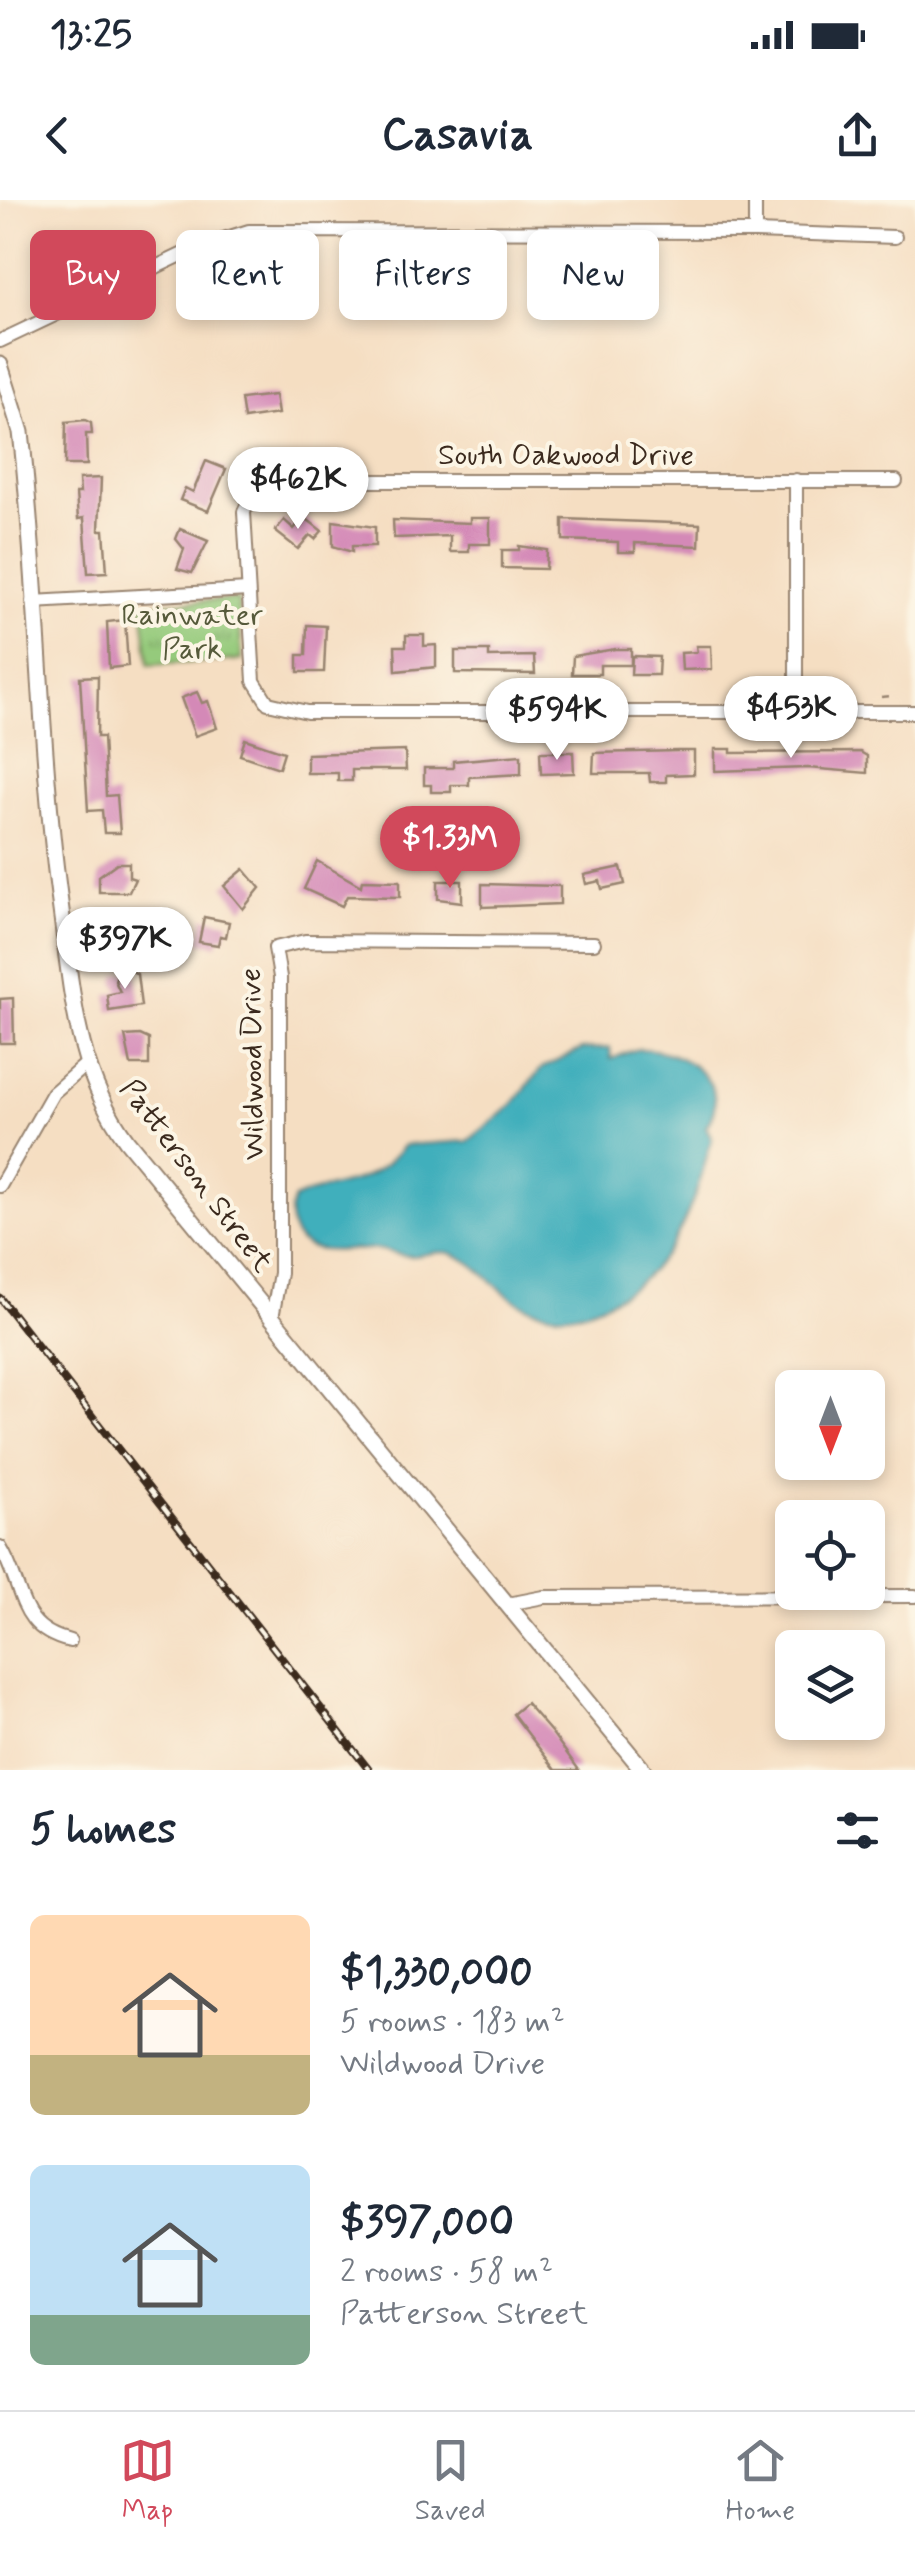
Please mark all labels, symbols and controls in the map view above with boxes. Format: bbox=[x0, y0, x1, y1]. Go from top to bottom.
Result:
text: 13:25 bbox=[50, 11, 132, 60]
text: Casavia bbox=[382, 106, 533, 165]
icon: back bbox=[30, 108, 85, 163]
icon: share bbox=[830, 108, 885, 163]
chip: Buy bbox=[30, 230, 156, 320]
chip: Rent bbox=[176, 230, 319, 320]
chip: Filters bbox=[339, 230, 507, 320]
chip: New bbox=[527, 230, 659, 320]
street label: South Oakwood Drive bbox=[438, 436, 694, 475]
pin: $462K bbox=[228, 447, 368, 532]
text: $462K bbox=[250, 458, 346, 500]
park label: Rainwater Park bbox=[121, 596, 263, 669]
pin: $453K bbox=[721, 676, 861, 761]
pin: $594K bbox=[487, 678, 627, 763]
text: $453K bbox=[746, 687, 836, 729]
text: $594K bbox=[508, 689, 606, 731]
pin: $1.33M bbox=[369, 806, 531, 891]
text: $1.33M bbox=[402, 817, 498, 859]
pin: $397K bbox=[55, 907, 195, 992]
text: $397K bbox=[79, 918, 171, 960]
street label: Wildwood Drive bbox=[232, 967, 274, 1161]
street label: Patterson Street bbox=[110, 1071, 282, 1281]
north arrow bbox=[775, 1370, 885, 1480]
map controls bbox=[775, 1370, 885, 1740]
button: locate bbox=[775, 1500, 885, 1610]
button: layers bbox=[775, 1630, 885, 1740]
text: 5 homes bbox=[30, 1803, 176, 1858]
icon: filters bbox=[830, 1803, 885, 1858]
text: $1,330,000 bbox=[340, 1946, 533, 2001]
icon: home bbox=[110, 1955, 230, 2075]
text: 5 rooms · 183 m² bbox=[340, 2001, 565, 2043]
text: Wildwood Drive bbox=[340, 2043, 545, 2085]
text: $397,000 bbox=[340, 2196, 514, 2251]
icon: home bbox=[110, 2205, 230, 2325]
text: 2 rooms · 58 m² bbox=[340, 2251, 553, 2293]
text: Patterson Street bbox=[340, 2293, 588, 2335]
tab: Map bbox=[120, 2433, 175, 2530]
tab: Saved bbox=[415, 2433, 486, 2530]
tab: Home bbox=[725, 2433, 795, 2530]

